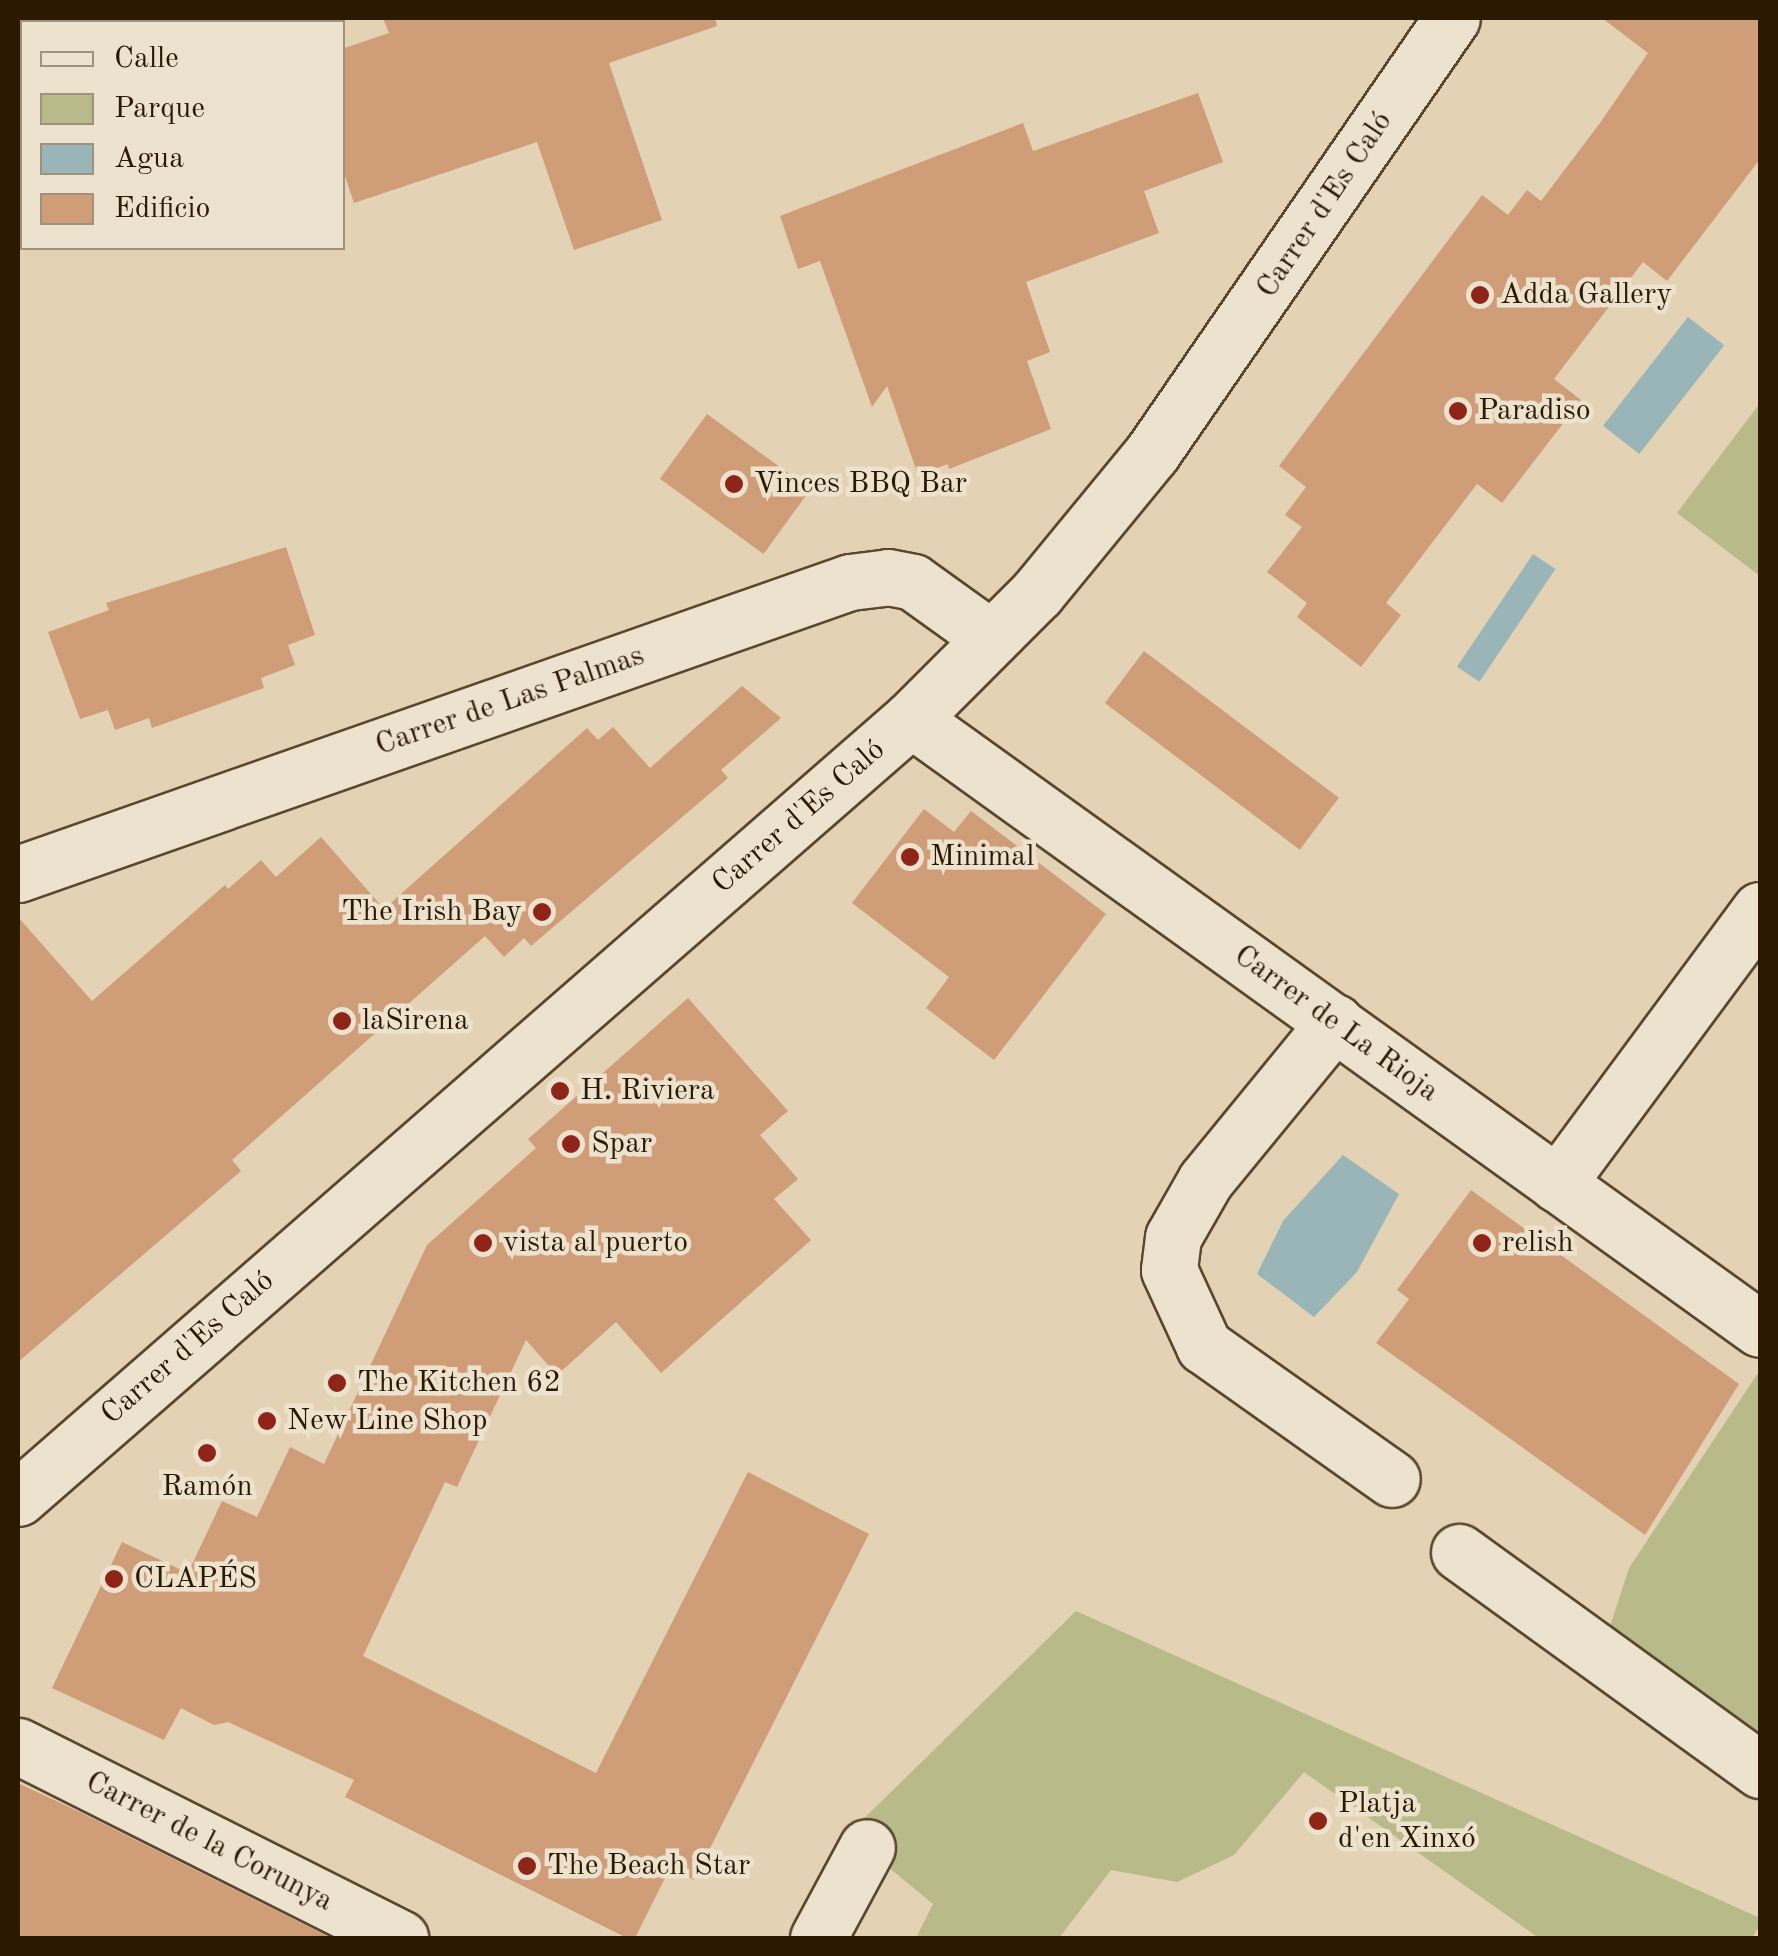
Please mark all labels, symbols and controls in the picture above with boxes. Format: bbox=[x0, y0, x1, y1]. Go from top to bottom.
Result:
legend bbox=[20, 20, 345, 250]
text: Calle bbox=[114, 44, 179, 74]
text: Parque bbox=[114, 94, 205, 124]
street label: Carrer d'Es Caló bbox=[1249, 105, 1401, 305]
text: Agua bbox=[114, 144, 184, 174]
text: Edificio bbox=[114, 194, 210, 224]
place label: Adda Gallery bbox=[1500, 277, 1672, 313]
marker: Adda Gallery bbox=[1469, 284, 1491, 306]
place label: Paradiso bbox=[1478, 393, 1591, 429]
marker: Paradiso bbox=[1447, 400, 1469, 422]
place label: Vinces BBQ Bar bbox=[754, 466, 967, 502]
marker: Vinces BBQ Bar bbox=[723, 473, 745, 495]
street label: Carrer de Las Palmas bbox=[371, 638, 649, 764]
street label: Carrer d'Es Caló bbox=[705, 732, 893, 902]
place label: Minimal bbox=[930, 839, 1034, 875]
marker: Minimal bbox=[899, 846, 921, 868]
place label: The Irish Bay bbox=[341, 894, 522, 930]
marker: The Irish Bay bbox=[531, 901, 553, 923]
street label: Carrer de La Rioja bbox=[1227, 938, 1445, 1110]
place label: laSirena bbox=[362, 1003, 469, 1039]
marker: laSirena bbox=[331, 1010, 353, 1032]
place label: H. Riviera bbox=[580, 1073, 715, 1109]
marker: H. Riviera bbox=[549, 1080, 571, 1102]
place label: Spar bbox=[591, 1126, 652, 1162]
marker: Spar bbox=[560, 1133, 582, 1155]
place label: vista al puerto bbox=[503, 1225, 688, 1261]
place label: relish bbox=[1502, 1225, 1574, 1261]
marker: vista al puerto bbox=[472, 1232, 494, 1254]
marker: relish bbox=[1471, 1232, 1493, 1254]
street label: Carrer d'Es Caló bbox=[94, 1263, 282, 1433]
place label: The Kitchen 62 bbox=[357, 1365, 561, 1401]
marker: The Kitchen 62 bbox=[326, 1372, 348, 1394]
place label: New Line Shop bbox=[287, 1403, 488, 1439]
marker: New Line Shop bbox=[256, 1410, 278, 1432]
marker: Ramón bbox=[196, 1442, 218, 1464]
place label: Ramón bbox=[161, 1469, 253, 1505]
place label: CLAPÉS bbox=[134, 1561, 257, 1597]
marker: CLAPÉS bbox=[103, 1568, 125, 1590]
street label: Carrer de la Corunya bbox=[79, 1764, 339, 1920]
place label: Platja d'en Xinxó bbox=[1338, 1786, 1476, 1856]
marker: Platja d'en Xinxó bbox=[1307, 1810, 1329, 1832]
place label: The Beach Star bbox=[547, 1848, 750, 1884]
marker: The Beach Star bbox=[516, 1855, 538, 1877]

